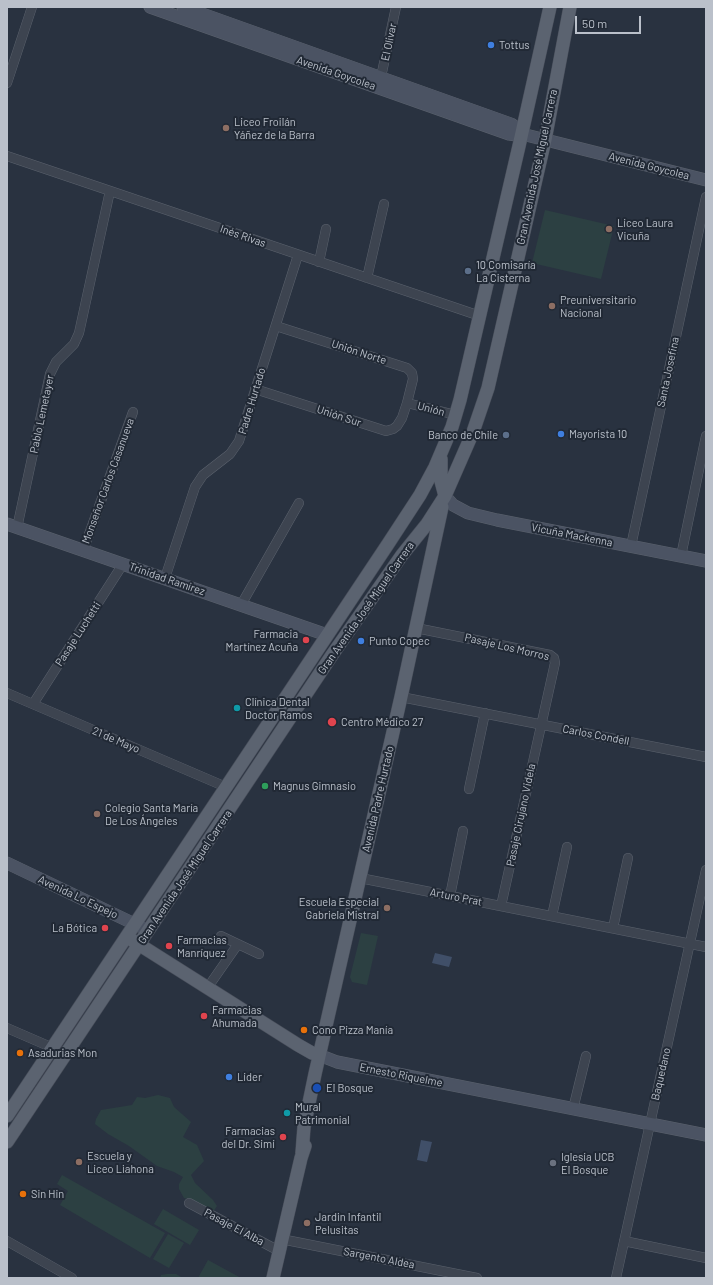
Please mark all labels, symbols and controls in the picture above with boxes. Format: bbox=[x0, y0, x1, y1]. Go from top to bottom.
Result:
scale bar bbox=[577, 8, 643, 34]
text: 50 m bbox=[582, 16, 607, 30]
street label: El Olivar bbox=[379, 22, 399, 62]
place label: Tottus bbox=[499, 38, 530, 52]
marker: Tottus bbox=[486, 40, 496, 50]
street label: Avenida Goycolea bbox=[295, 53, 377, 93]
street label: Gran Avenida José Miguel Carrera bbox=[514, 88, 560, 246]
place label: Liceo Froilán Yáñez de la Barra bbox=[234, 115, 315, 141]
marker: Liceo Froilán Yáñez de la Barra bbox=[221, 123, 231, 133]
street label: Avenida Goycolea bbox=[607, 150, 691, 182]
place label: Liceo Laura Vicuña bbox=[617, 216, 673, 242]
street label: Inés Rivas bbox=[218, 222, 268, 250]
marker: Liceo Laura Vicuña bbox=[604, 224, 614, 234]
place label: 10 Comisaría La Cisterna bbox=[476, 258, 536, 284]
marker: 10 Comisaría La Cisterna bbox=[463, 266, 473, 276]
place label: Preuniversitario Nacional bbox=[560, 293, 636, 319]
marker: Preuniversitario Nacional bbox=[547, 301, 557, 311]
street label: Santa Josefina bbox=[654, 336, 682, 408]
street label: Unión Norte bbox=[330, 337, 388, 367]
street label: Padre Hurtado bbox=[236, 366, 268, 436]
street label: Pablo Lemetayer bbox=[27, 373, 57, 455]
street label: Unión bbox=[416, 399, 446, 419]
street label: Unión Sur bbox=[315, 403, 363, 429]
street label: Monseñor Carlos Casanueva bbox=[79, 416, 137, 546]
place label: Mayorista 10 bbox=[569, 427, 627, 441]
place label: Banco de Chile bbox=[428, 428, 498, 442]
marker: Mayorista 10 bbox=[556, 429, 566, 439]
marker: Banco de Chile bbox=[501, 430, 511, 440]
street label: Vicuña Mackenna bbox=[530, 521, 614, 549]
street label: Gran Avenida José Miguel Carrera bbox=[315, 539, 417, 677]
street label: Trinidad Ramírez bbox=[127, 560, 207, 598]
street label: Pasaje Luchetti bbox=[52, 599, 104, 669]
place label: Farmacia Martínez Acuña bbox=[226, 627, 298, 653]
street label: Pasaje Los Morros bbox=[463, 631, 551, 663]
place label: Punto Copec bbox=[369, 634, 430, 648]
marker: Farmacia Martínez Acuña bbox=[301, 635, 311, 645]
marker: Punto Copec bbox=[356, 636, 366, 646]
place label: Clínica Dental Doctor Ramos bbox=[245, 695, 312, 721]
marker: Clínica Dental Doctor Ramos bbox=[232, 703, 242, 713]
place label: Centro Médico 27 bbox=[341, 715, 423, 729]
marker: Centro Médico 27 bbox=[326, 716, 338, 728]
street label: Carlos Condell bbox=[562, 722, 630, 748]
street label: 21 de Mayo bbox=[90, 724, 142, 756]
street label: Avenida Padre Hurtado bbox=[359, 744, 397, 854]
street label: Pasaje Cirujano Videla bbox=[504, 762, 538, 868]
place label: Magnus Gimnasio bbox=[273, 779, 356, 793]
marker: Magnus Gimnasio bbox=[260, 781, 270, 791]
place label: Colegio Santa María De Los Ángeles bbox=[105, 801, 198, 827]
street label: Gran Avenida José Miguel Carrera bbox=[135, 808, 235, 946]
marker: Colegio Santa María De Los Ángeles bbox=[92, 809, 102, 819]
street label: Avenida Lo Espejo bbox=[36, 873, 120, 921]
street label: Arturo Prat bbox=[429, 885, 483, 909]
place label: Escuela Especial Gabriela Mistral bbox=[299, 895, 379, 921]
marker: Escuela Especial Gabriela Mistral bbox=[382, 903, 392, 913]
place label: La Bótica bbox=[52, 921, 97, 935]
marker: La Bótica bbox=[100, 923, 110, 933]
place label: Farmacias Manríquez bbox=[177, 933, 227, 959]
marker: Farmacias Manríquez bbox=[164, 941, 174, 951]
place label: Farmacias Ahumada bbox=[212, 1003, 262, 1029]
marker: Farmacias Ahumada bbox=[199, 1011, 209, 1021]
place label: Cono Pizza Manía bbox=[312, 1023, 393, 1037]
marker: Cono Pizza Manía bbox=[299, 1025, 309, 1035]
place label: Asadurias Mon bbox=[28, 1046, 97, 1060]
street label: Baquedano bbox=[649, 1046, 673, 1102]
marker: Asadurias Mon bbox=[15, 1048, 25, 1058]
street label: Ernesto Riquelme bbox=[358, 1060, 444, 1090]
place label: Lider bbox=[237, 1070, 262, 1084]
marker: Lider bbox=[224, 1072, 234, 1082]
place label: El Bosque bbox=[326, 1081, 373, 1095]
marker: El Bosque bbox=[311, 1082, 323, 1094]
place label: Mural Patrimonial bbox=[295, 1100, 350, 1126]
marker: Mural Patrimonial bbox=[282, 1108, 292, 1118]
place label: Farmacias del Dr. Simi bbox=[222, 1124, 275, 1150]
marker: Farmacias del Dr. Simi bbox=[278, 1132, 288, 1142]
place label: Escuela y Liceo Liahona bbox=[87, 1149, 154, 1175]
place label: Iglesia UCB El Bosque bbox=[561, 1150, 614, 1176]
marker: Escuela y Liceo Liahona bbox=[74, 1157, 84, 1167]
marker: Iglesia UCB El Bosque bbox=[548, 1158, 558, 1168]
place label: Sin Hin bbox=[31, 1187, 64, 1201]
marker: Sin Hin bbox=[18, 1189, 28, 1199]
street label: Pasaje El Alba bbox=[202, 1206, 266, 1248]
place label: Jardin Infantil Pelusitas bbox=[315, 1210, 381, 1236]
marker: Jardin Infantil Pelusitas bbox=[302, 1218, 312, 1228]
street label: Sargento Aldea bbox=[342, 1245, 416, 1271]

